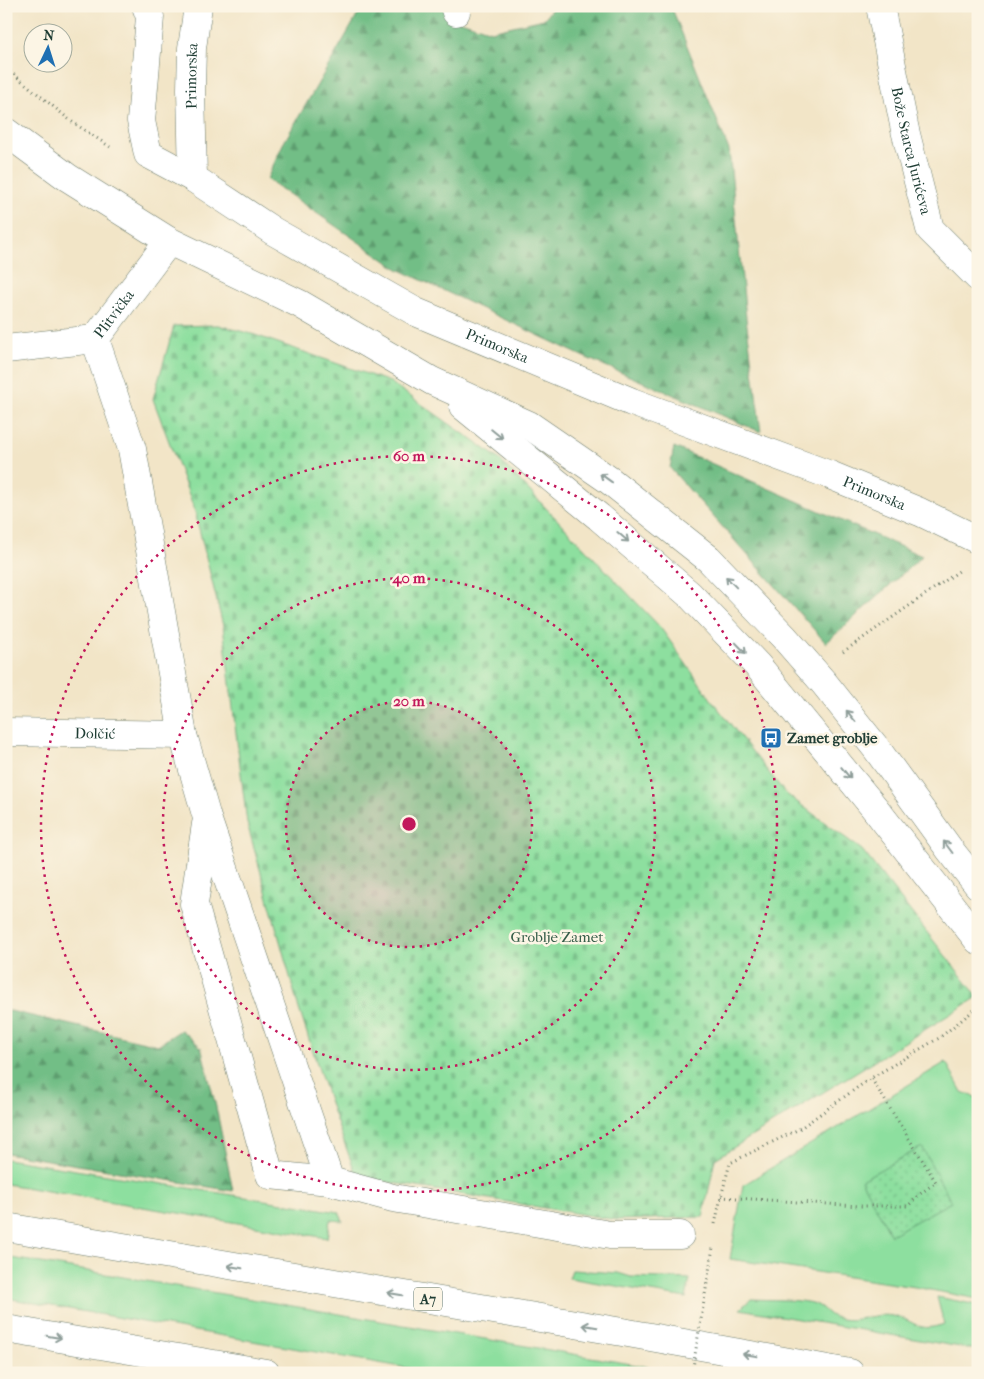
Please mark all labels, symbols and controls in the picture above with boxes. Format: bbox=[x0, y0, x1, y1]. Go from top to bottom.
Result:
north arrow bbox=[22, 22, 72, 72]
text: N bbox=[43, 27, 55, 44]
street label: Primorska bbox=[182, 41, 202, 109]
street label: Bože Starca Jurićeva bbox=[888, 85, 935, 217]
street label: Plitvička bbox=[90, 285, 139, 342]
street label: Primorska bbox=[463, 325, 532, 367]
one-way arrow bbox=[491, 429, 504, 440]
text: 60 m bbox=[393, 447, 426, 465]
street label: Primorska bbox=[840, 472, 909, 515]
one-way arrow bbox=[599, 473, 613, 483]
one-way arrow bbox=[616, 532, 629, 543]
text: 40 m bbox=[392, 569, 426, 587]
one-way arrow bbox=[725, 576, 737, 588]
one-way arrow bbox=[735, 642, 747, 655]
text: 20 m bbox=[393, 692, 425, 710]
one-way arrow bbox=[845, 710, 856, 723]
street label: Dolčić bbox=[75, 724, 116, 743]
bus stop icon: Zamet groblje bbox=[759, 726, 783, 750]
place label: Zamet groblje bbox=[787, 729, 878, 747]
one-way arrow bbox=[840, 766, 851, 779]
centre of rings bbox=[400, 815, 418, 833]
one-way arrow bbox=[942, 841, 953, 854]
park label: Groblje Zamet bbox=[511, 928, 604, 946]
one-way arrow bbox=[227, 1261, 243, 1271]
one-way arrow bbox=[388, 1288, 404, 1298]
road number: A7 bbox=[414, 1288, 442, 1310]
one-way arrow bbox=[582, 1321, 598, 1331]
one-way arrow bbox=[46, 1332, 62, 1342]
one-way arrow bbox=[742, 1349, 758, 1359]

